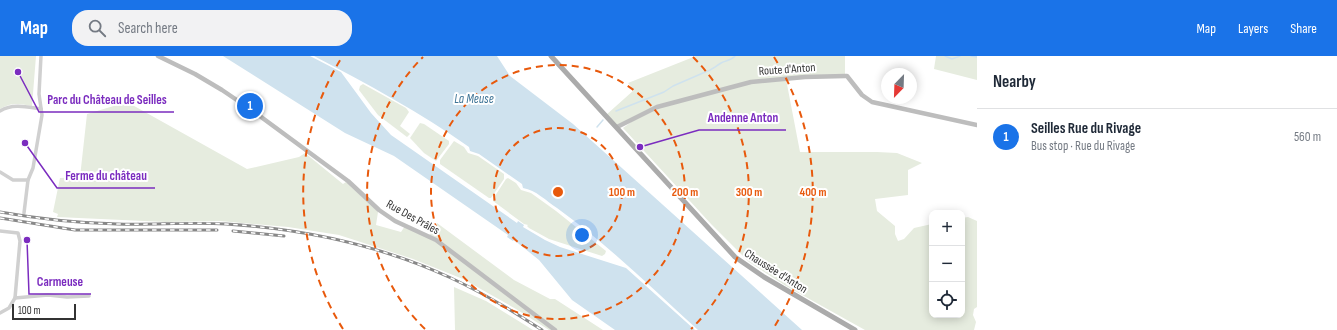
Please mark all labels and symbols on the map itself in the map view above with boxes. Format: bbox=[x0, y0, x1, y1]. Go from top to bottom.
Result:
street label: Route d'Anton bbox=[758, 60, 816, 79]
north arrow bbox=[881, 68, 917, 104]
callout: Parc du Château de Seilles bbox=[39, 87, 174, 112]
pin: 1 bbox=[237, 91, 263, 121]
water label: La Meuse bbox=[454, 91, 494, 107]
text: Parc du Château de Seilles bbox=[47, 92, 167, 108]
callout: Andenne Anton bbox=[699, 105, 786, 130]
text: Andenne Anton bbox=[707, 110, 778, 126]
callout: Ferme du château bbox=[57, 163, 155, 188]
text: Ferme du château bbox=[65, 168, 147, 184]
centre of rings bbox=[551, 185, 565, 199]
text: 100 m bbox=[609, 185, 635, 200]
text: 200 m bbox=[672, 185, 698, 200]
text: 300 m bbox=[736, 185, 762, 200]
text: 400 m bbox=[800, 185, 826, 200]
street label: Rue Des Prâles bbox=[384, 197, 442, 238]
your location bbox=[572, 225, 592, 245]
street label: Chaussée d'Anton bbox=[741, 246, 810, 297]
callout: Carmeuse bbox=[29, 269, 91, 294]
text: Carmeuse bbox=[37, 274, 84, 290]
scale bar bbox=[12, 302, 76, 321]

